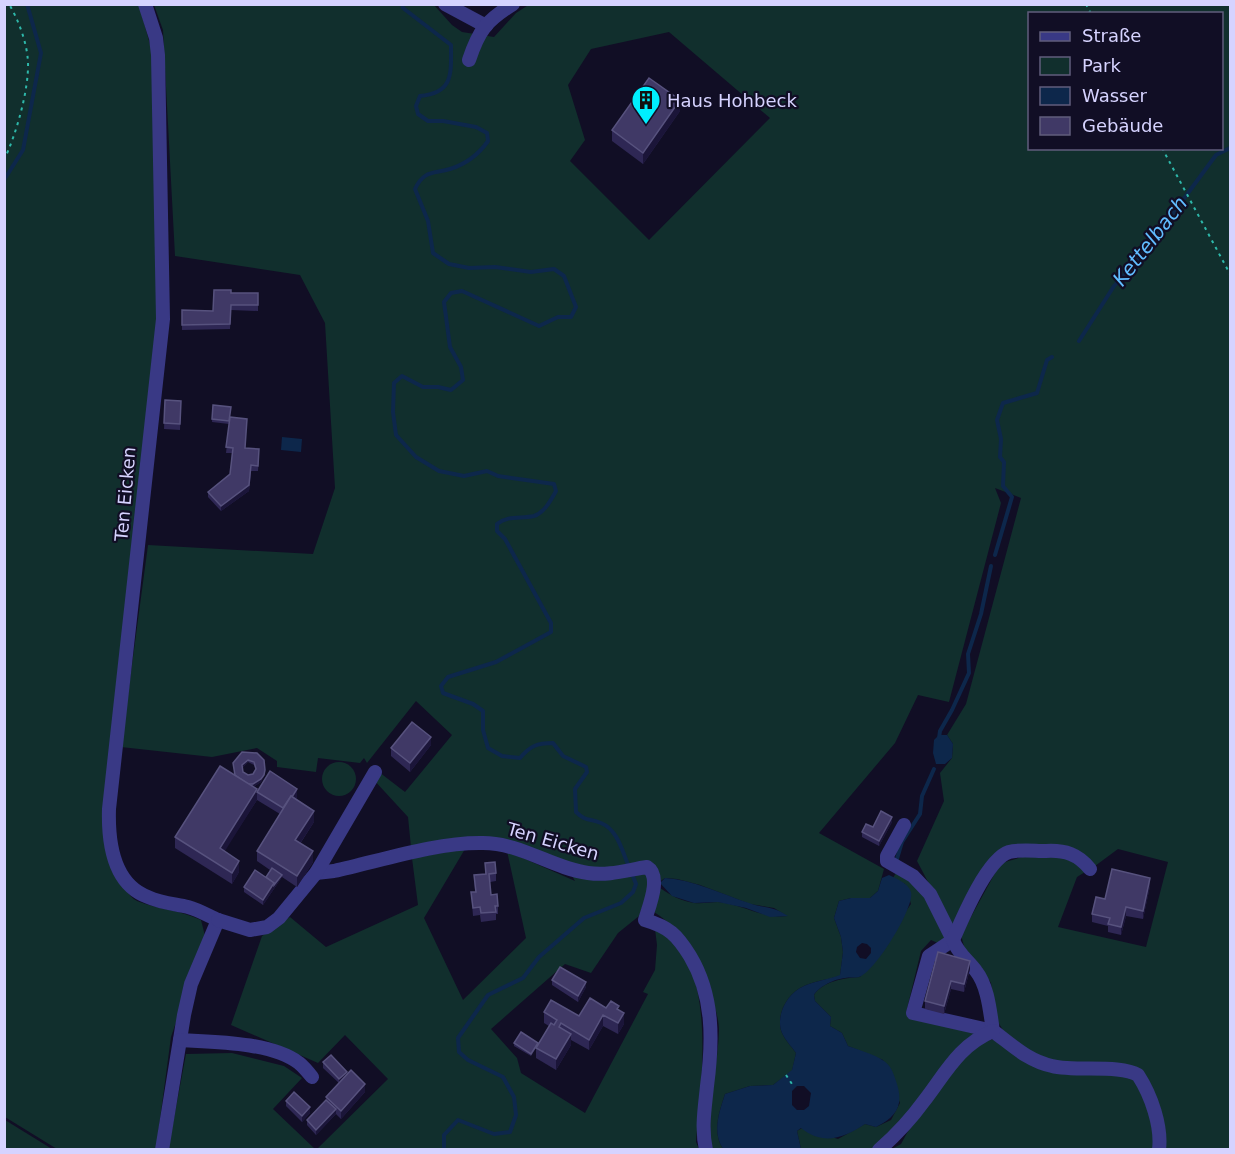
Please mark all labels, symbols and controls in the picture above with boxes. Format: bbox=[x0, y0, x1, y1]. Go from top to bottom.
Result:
legend bbox=[1028, 12, 1223, 150]
text: Straße bbox=[1082, 25, 1141, 46]
text: Park bbox=[1082, 55, 1121, 76]
building icon: Haus Hohbeck bbox=[630, 84, 662, 126]
text: Wasser bbox=[1082, 85, 1148, 106]
place label: Haus Hohbeck bbox=[667, 90, 797, 111]
text: Gebäude bbox=[1082, 115, 1163, 136]
water label: Kettelbach bbox=[1108, 192, 1192, 290]
street label: Ten Eicken bbox=[110, 446, 140, 543]
street label: Ten Eicken bbox=[504, 818, 601, 864]

